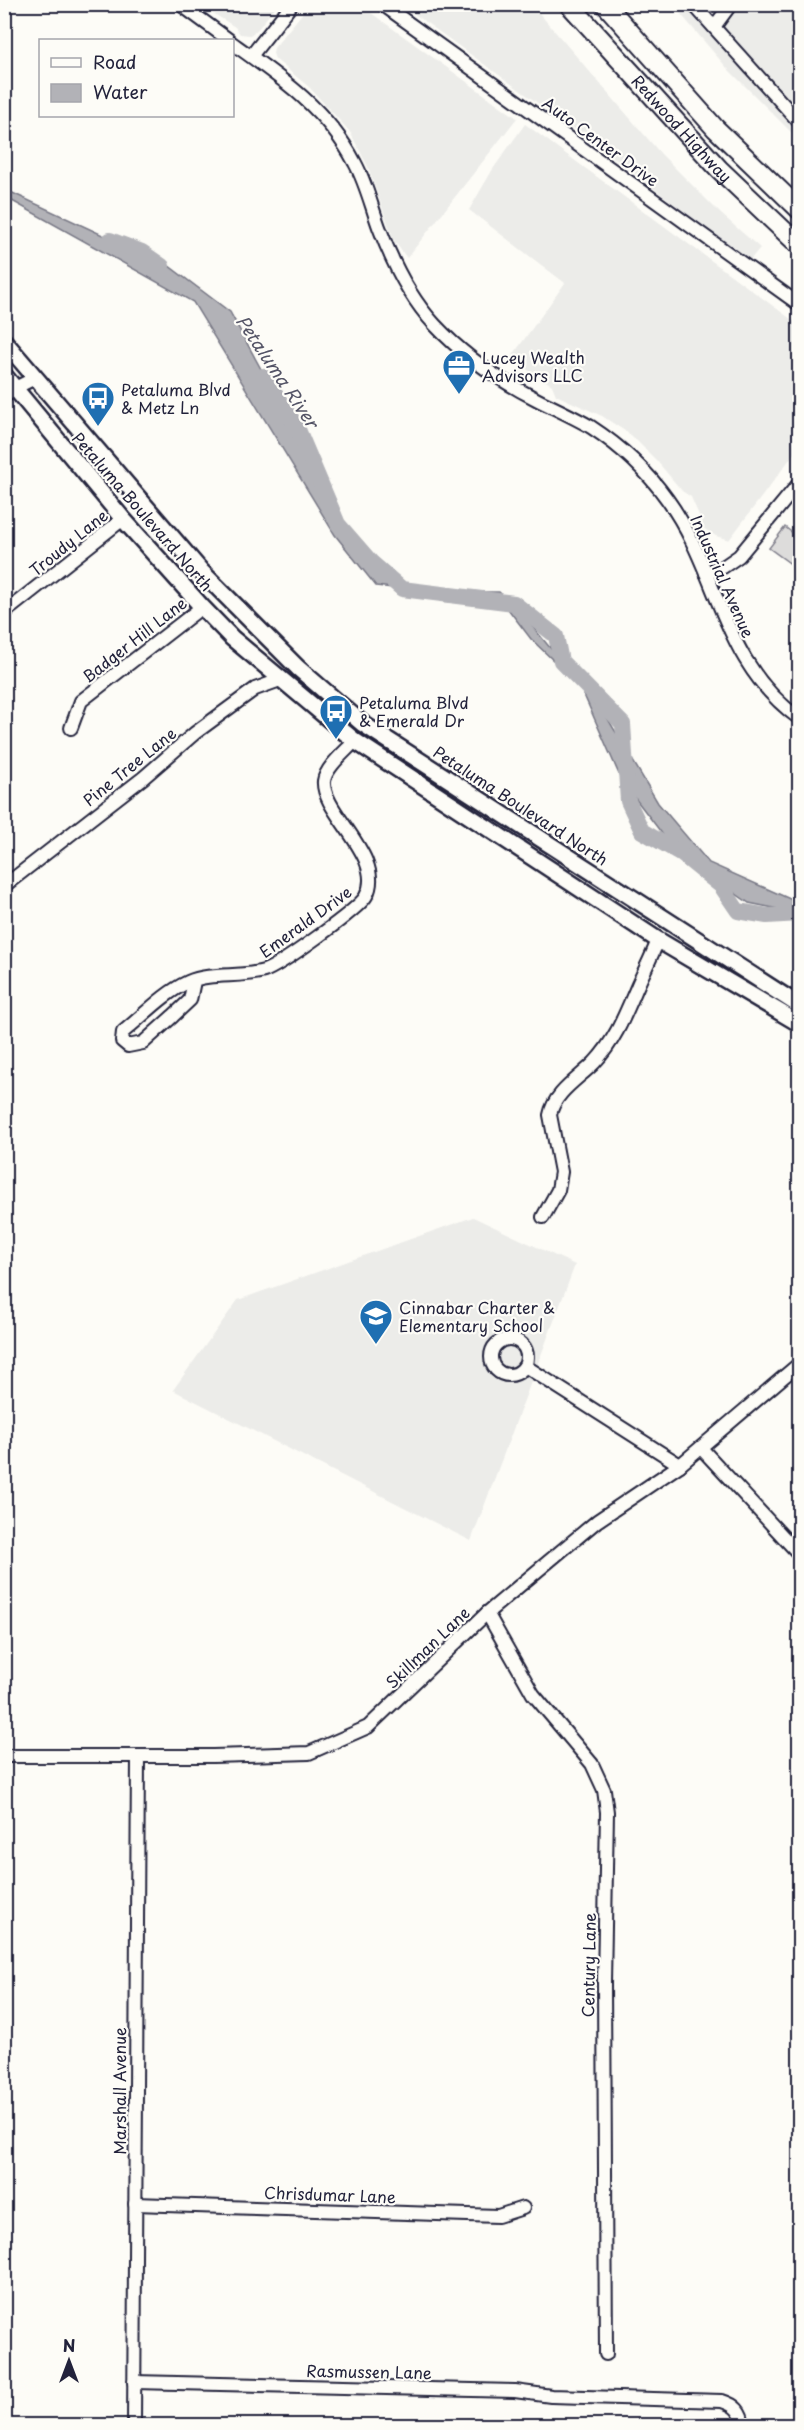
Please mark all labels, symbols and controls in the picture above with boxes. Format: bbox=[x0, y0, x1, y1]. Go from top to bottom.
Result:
legend bbox=[39, 39, 234, 117]
text: Road bbox=[93, 48, 137, 75]
street label: Redwood Highway bbox=[626, 69, 738, 188]
text: Water bbox=[93, 78, 148, 105]
street label: Auto Center Drive bbox=[538, 90, 664, 192]
water label: Petaluma River bbox=[230, 309, 327, 435]
place label: Lucey Wealth Advisors LLC bbox=[482, 345, 585, 387]
office icon: Lucey Wealth Advisors LLC bbox=[441, 348, 477, 395]
place label: Petaluma Blvd & Metz Ln bbox=[121, 377, 231, 419]
bus stop icon: Petaluma Blvd & Metz Ln bbox=[80, 380, 116, 427]
street label: Petaluma Boulevard North bbox=[67, 426, 219, 596]
street label: Troudy Lane bbox=[23, 503, 113, 581]
street label: Industrial Avenue bbox=[685, 511, 761, 642]
street label: Badger Hill Lane bbox=[77, 590, 191, 688]
place label: Petaluma Blvd & Emerald Dr bbox=[359, 690, 469, 732]
bus stop icon: Petaluma Blvd & Emerald Dr bbox=[318, 693, 354, 740]
street label: Pine Tree Lane bbox=[77, 721, 181, 811]
street label: Petaluma Boulevard North bbox=[429, 739, 613, 871]
street label: Emerald Drive bbox=[254, 879, 356, 963]
place label: Cinnabar Charter & Elementary School bbox=[399, 1295, 555, 1337]
school or university icon: Cinnabar Charter & Elementary School bbox=[358, 1298, 394, 1345]
street label: Skillman Lane bbox=[380, 1601, 474, 1693]
street label: Century Lane bbox=[575, 1912, 601, 2018]
street label: Marshall Avenue bbox=[107, 2027, 131, 2155]
street label: Chrisdumar Lane bbox=[264, 2180, 396, 2208]
north arrow bbox=[39, 2331, 99, 2391]
text: N bbox=[63, 2333, 75, 2357]
street label: Rasmussen Lane bbox=[306, 2358, 432, 2384]

